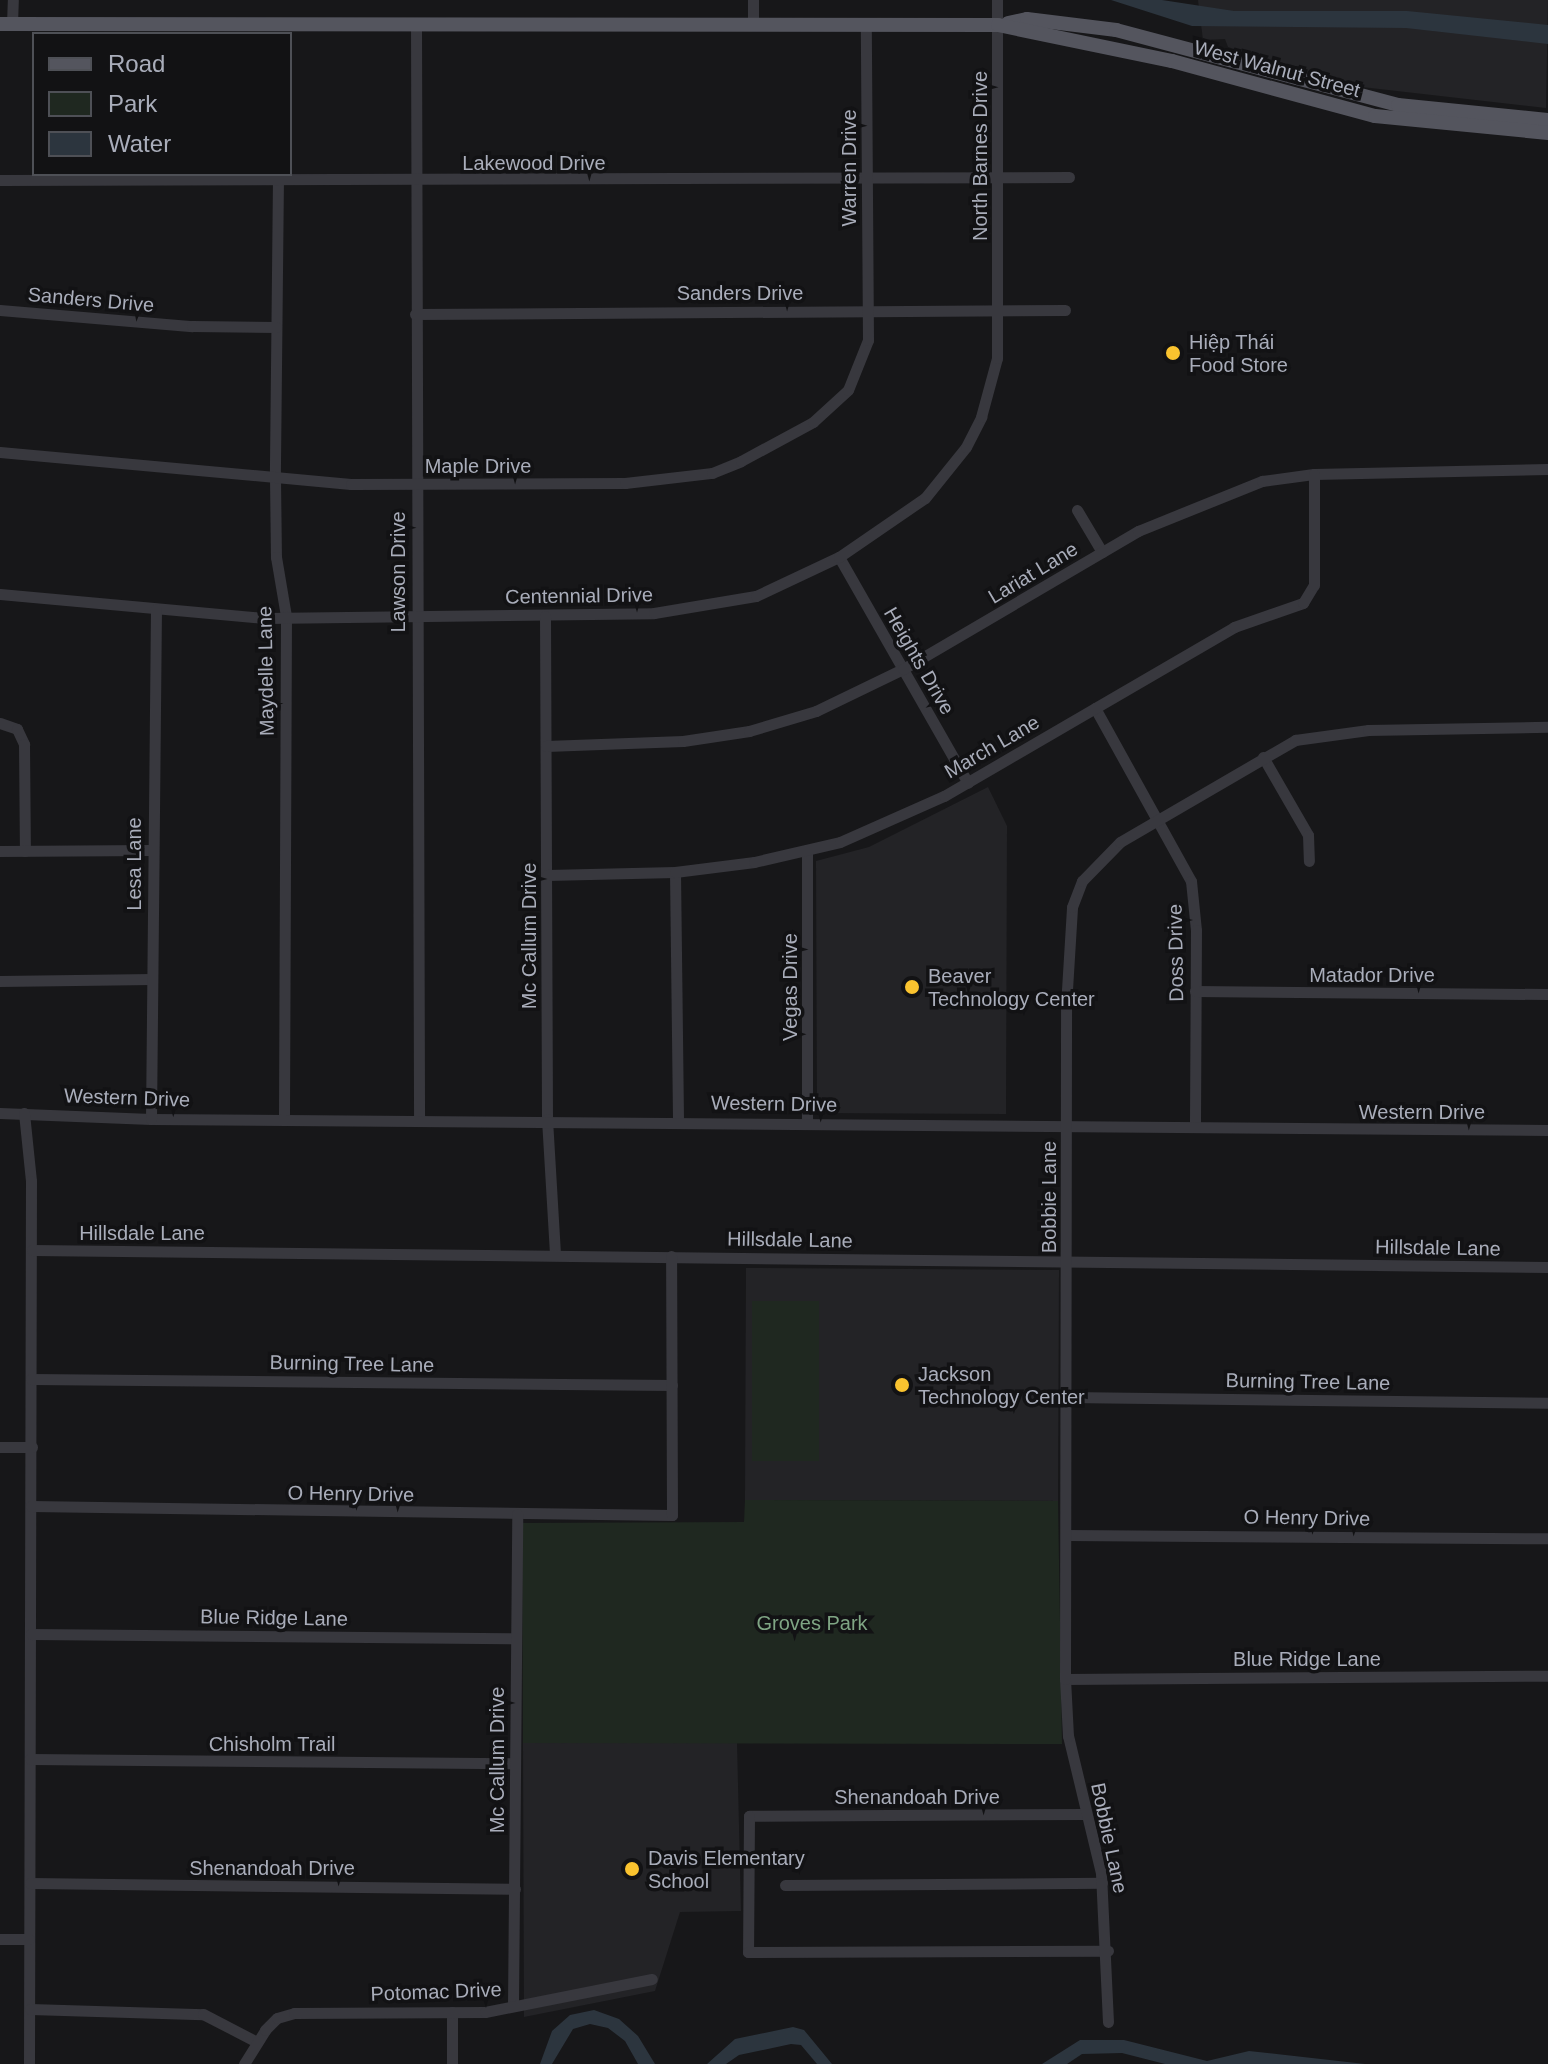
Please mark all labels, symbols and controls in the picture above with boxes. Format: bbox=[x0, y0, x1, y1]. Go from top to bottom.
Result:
legend bbox=[32, 32, 292, 176]
street label: West Walnut Street bbox=[1191, 35, 1363, 103]
text: Road bbox=[108, 50, 165, 77]
street label: North Barnes Drive bbox=[968, 71, 992, 241]
text: Park bbox=[108, 90, 157, 117]
street label: Warren Drive bbox=[837, 109, 861, 227]
text: Water bbox=[108, 130, 171, 157]
street label: Lakewood Drive bbox=[462, 151, 606, 175]
street label: Sanders Drive bbox=[677, 281, 803, 305]
street label: Sanders Drive bbox=[27, 283, 155, 317]
place label: Hiệp Thái Food Store bbox=[1189, 330, 1288, 377]
marker: Hiệp Thái Food Store bbox=[1164, 344, 1182, 362]
street label: Maple Drive bbox=[425, 454, 531, 478]
street label: Lawson Drive bbox=[386, 511, 410, 633]
street label: Lariat Lane bbox=[984, 537, 1082, 609]
street label: Centennial Drive bbox=[505, 583, 653, 609]
street label: Heights Drive bbox=[879, 603, 959, 719]
street label: Maydelle Lane bbox=[253, 606, 279, 736]
street label: March Lane bbox=[940, 710, 1044, 784]
street label: Lesa Lane bbox=[122, 817, 146, 911]
street label: Mc Callum Drive bbox=[517, 863, 541, 1009]
street label: Doss Drive bbox=[1163, 904, 1189, 1002]
street label: Vegas Drive bbox=[778, 933, 802, 1041]
street label: Matador Drive bbox=[1309, 963, 1435, 987]
place label: Beaver Technology Center bbox=[928, 964, 1095, 1011]
marker: Beaver Technology Center bbox=[903, 978, 921, 996]
street label: Western Drive bbox=[63, 1084, 191, 1112]
street label: Western Drive bbox=[711, 1091, 837, 1117]
street label: Western Drive bbox=[1359, 1100, 1485, 1124]
street label: Bobbie Lane bbox=[1037, 1141, 1061, 1253]
street label: Hillsdale Lane bbox=[79, 1221, 205, 1245]
street label: Hillsdale Lane bbox=[727, 1227, 853, 1253]
street label: Hillsdale Lane bbox=[1375, 1235, 1501, 1261]
street label: Burning Tree Lane bbox=[269, 1351, 435, 1377]
place label: Jackson Technology Center bbox=[918, 1362, 1085, 1409]
street label: Burning Tree Lane bbox=[1225, 1369, 1391, 1395]
marker: Jackson Technology Center bbox=[893, 1376, 911, 1394]
street label: O Henry Drive bbox=[287, 1481, 415, 1507]
street label: O Henry Drive bbox=[1243, 1505, 1371, 1531]
street label: Blue Ridge Lane bbox=[200, 1605, 348, 1631]
park label: Groves Park bbox=[756, 1611, 868, 1635]
street label: Blue Ridge Lane bbox=[1233, 1647, 1381, 1671]
street label: Mc Callum Drive bbox=[485, 1687, 509, 1833]
street label: Chisholm Trail bbox=[208, 1732, 336, 1756]
street label: Bobbie Lane bbox=[1086, 1781, 1132, 1895]
street label: Shenandoah Drive bbox=[834, 1785, 1000, 1809]
place label: Davis Elementary School bbox=[648, 1846, 805, 1893]
street label: Shenandoah Drive bbox=[189, 1856, 355, 1880]
marker: Davis Elementary School bbox=[623, 1860, 641, 1878]
street label: Potomac Drive bbox=[370, 1978, 502, 2006]

